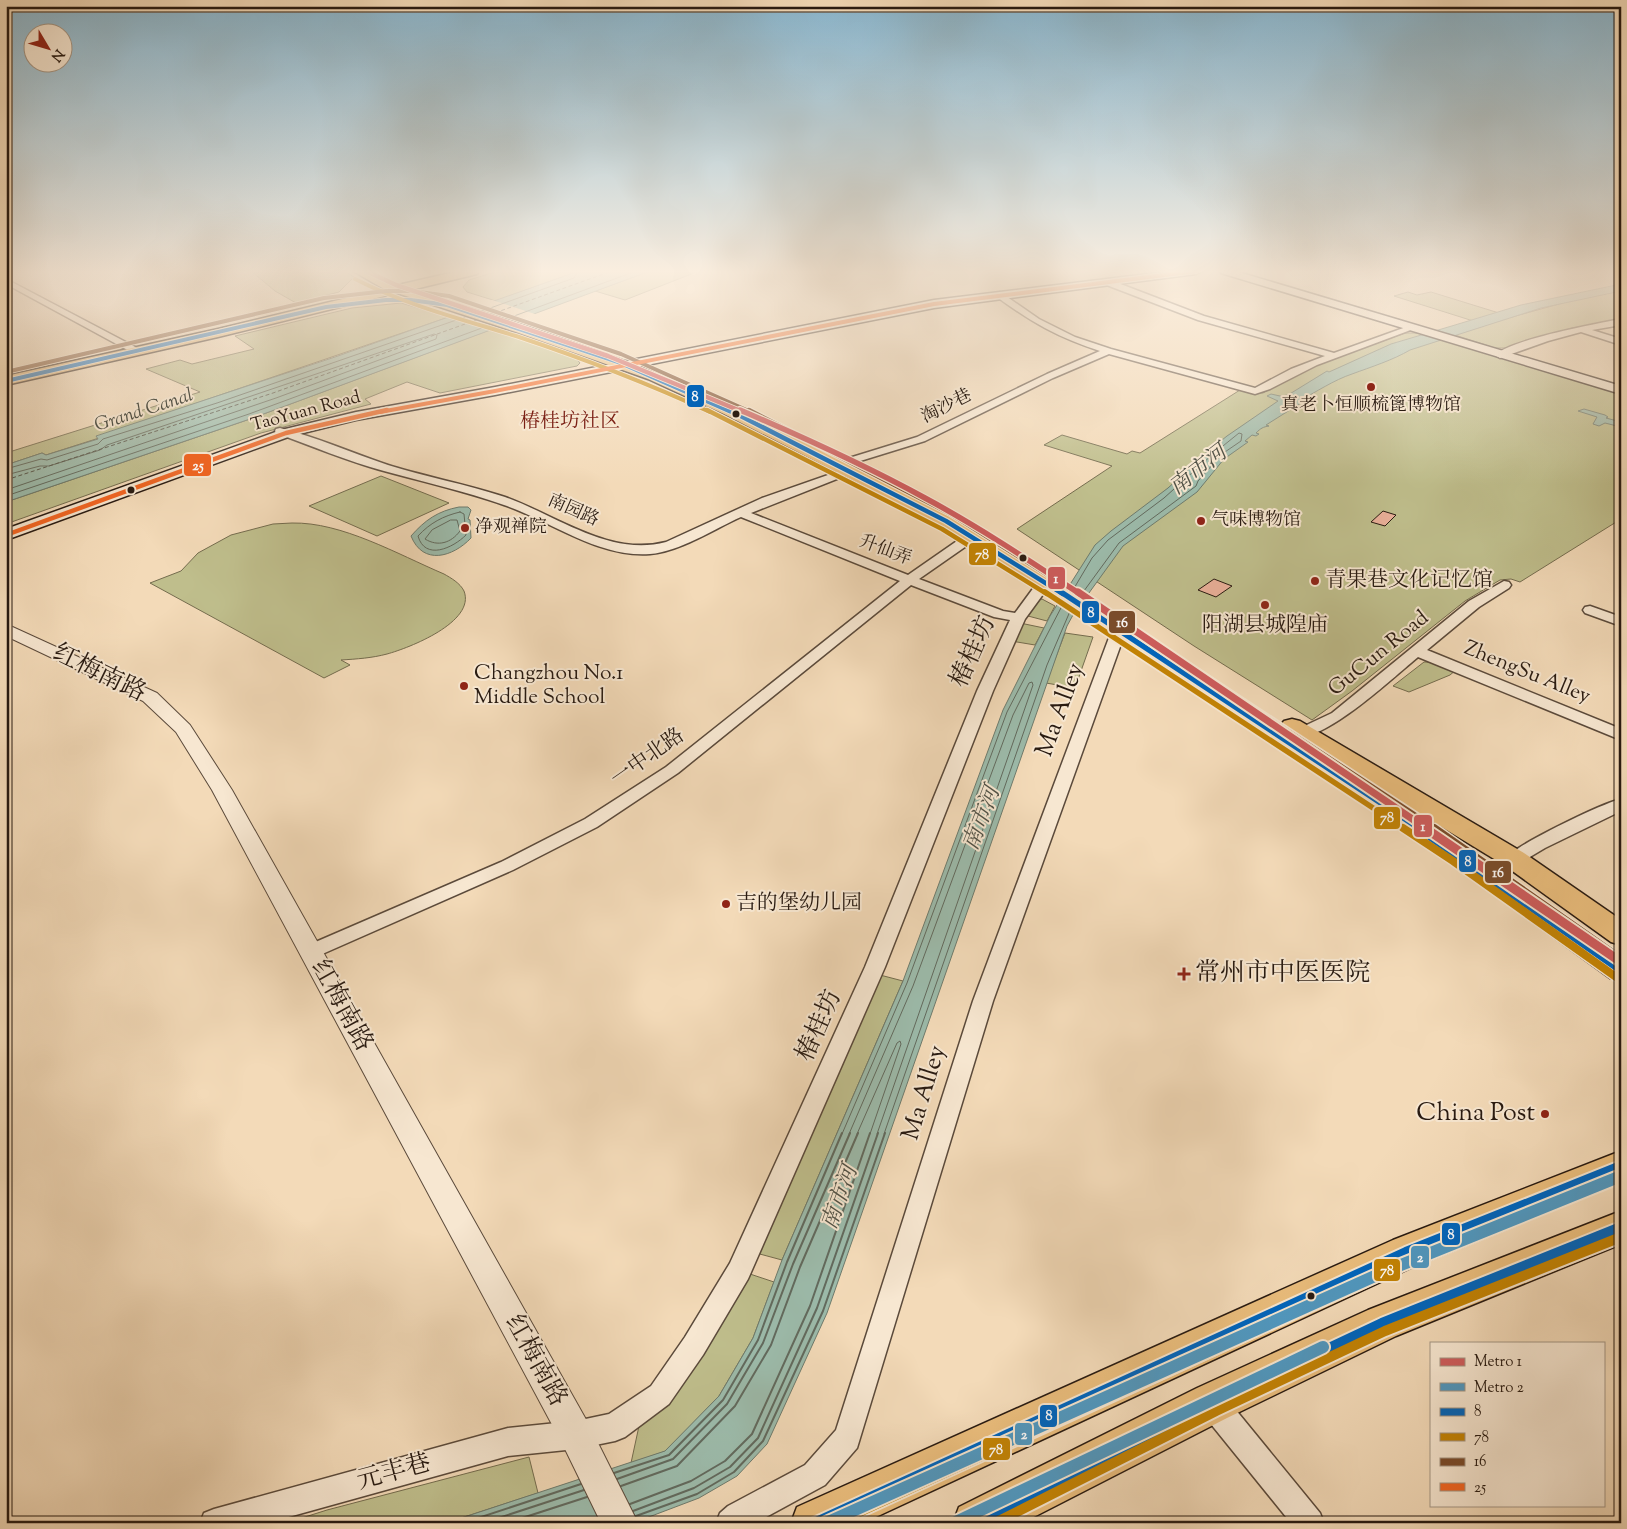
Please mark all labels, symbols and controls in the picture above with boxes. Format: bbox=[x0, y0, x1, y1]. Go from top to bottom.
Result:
north arrow bbox=[22, 22, 72, 72]
text: N bbox=[45, 44, 68, 65]
marker: 真老卜恒顺梳篦博物馆 bbox=[1365, 381, 1377, 393]
water label: Grand Canal bbox=[91, 382, 197, 440]
street label: 淘沙巷 bbox=[917, 383, 977, 431]
line badge: 8 bbox=[686, 384, 705, 408]
street label: TaoYuan Road bbox=[248, 385, 364, 439]
text: 8 bbox=[692, 388, 699, 408]
place label: 真老卜恒顺梳篦博物馆 bbox=[1281, 393, 1461, 419]
district label: 椿桂坊社区 bbox=[520, 408, 620, 437]
unlabelled marker bbox=[731, 409, 741, 419]
water label: 南市河 bbox=[1163, 436, 1238, 504]
line badge: 25 bbox=[183, 453, 212, 477]
text: 25 bbox=[192, 457, 204, 477]
unlabelled marker bbox=[126, 485, 136, 495]
street label: 南园路 bbox=[543, 488, 603, 534]
place label: 气味博物馆 bbox=[1211, 508, 1301, 534]
place label: 净观禅院 bbox=[475, 515, 547, 541]
marker: 气味博物馆 bbox=[1195, 515, 1207, 527]
marker: 净观禅院 bbox=[459, 522, 471, 534]
street label: 升仙弄 bbox=[855, 529, 915, 573]
line badge: 78 bbox=[968, 542, 997, 566]
text: 78 bbox=[975, 546, 989, 566]
unlabelled marker bbox=[1018, 553, 1028, 563]
line badge: 1 bbox=[1047, 566, 1066, 590]
place label: 青果巷文化记忆馆 bbox=[1325, 566, 1493, 596]
text: 1 bbox=[1054, 570, 1059, 590]
marker: 青果巷文化记忆馆 bbox=[1309, 575, 1321, 587]
marker: 阳湖县城隍庙 bbox=[1259, 599, 1271, 611]
line badge: 8 bbox=[1081, 600, 1100, 624]
text: 8 bbox=[1088, 604, 1095, 624]
street label: GuCun Road bbox=[1322, 604, 1436, 704]
street label: 椿桂坊 bbox=[942, 610, 1006, 694]
line badge: 16 bbox=[1108, 610, 1136, 634]
place label: 阳湖县城隍庙 bbox=[1202, 611, 1328, 641]
text: 16 bbox=[1116, 614, 1128, 634]
street label: ZhengSu Alley bbox=[1459, 634, 1595, 712]
street label: 红梅南路 bbox=[46, 636, 152, 712]
street label: Ma Alley bbox=[1027, 658, 1095, 762]
place label: Changzhou No.1 Middle School bbox=[474, 659, 623, 713]
marker: Changzhou No.1 Middle School bbox=[458, 680, 470, 692]
street label: 一中北路 bbox=[605, 722, 691, 794]
water label: 南市河 bbox=[956, 779, 1011, 856]
line badge: 78 bbox=[1373, 806, 1401, 830]
text: 78 bbox=[1380, 809, 1394, 829]
line badge: 1 bbox=[1413, 814, 1433, 838]
text: 1 bbox=[1421, 818, 1426, 838]
line badge: 8 bbox=[1458, 849, 1477, 873]
text: 8 bbox=[1465, 853, 1472, 873]
line badge: 16 bbox=[1484, 860, 1512, 884]
text: 16 bbox=[1492, 864, 1504, 884]
place label: 吉的堡幼儿园 bbox=[736, 889, 862, 919]
marker: 吉的堡幼儿园 bbox=[720, 898, 732, 910]
street label: 红梅南路 bbox=[301, 954, 381, 1058]
place label: 常州市中医医院 bbox=[1195, 956, 1370, 992]
marker: 常州市中医医院 bbox=[1177, 967, 1191, 981]
street label: 椿桂坊 bbox=[788, 984, 852, 1068]
street label: Ma Alley bbox=[894, 1041, 956, 1145]
place label: China Post bbox=[1416, 1096, 1535, 1132]
marker: China Post bbox=[1539, 1108, 1551, 1120]
water label: 南市河 bbox=[815, 1158, 869, 1234]
line badge: 8 bbox=[1441, 1222, 1461, 1246]
text: 8 bbox=[1448, 1226, 1455, 1246]
line badge: 2 bbox=[1410, 1245, 1430, 1269]
text: 2 bbox=[1417, 1249, 1424, 1269]
line badge: 78 bbox=[1373, 1258, 1401, 1282]
text: 78 bbox=[1380, 1262, 1394, 1282]
unlabelled marker bbox=[1306, 1291, 1316, 1301]
street label: 红梅南路 bbox=[495, 1309, 575, 1413]
legend bbox=[1430, 1342, 1604, 1506]
text: Metro 1 bbox=[1474, 1352, 1522, 1373]
text: Metro 2 bbox=[1474, 1378, 1524, 1399]
text: 8 bbox=[1474, 1402, 1482, 1423]
line badge: 8 bbox=[1039, 1404, 1058, 1428]
text: 8 bbox=[1046, 1407, 1053, 1427]
line badge: 2 bbox=[1014, 1422, 1033, 1446]
text: 2 bbox=[1021, 1426, 1028, 1446]
text: 78 bbox=[1474, 1428, 1489, 1449]
line badge: 78 bbox=[982, 1437, 1011, 1461]
text: 78 bbox=[989, 1441, 1003, 1461]
street label: 元丰巷 bbox=[353, 1446, 435, 1500]
text: 16 bbox=[1474, 1452, 1487, 1473]
text: 25 bbox=[1474, 1478, 1486, 1499]

